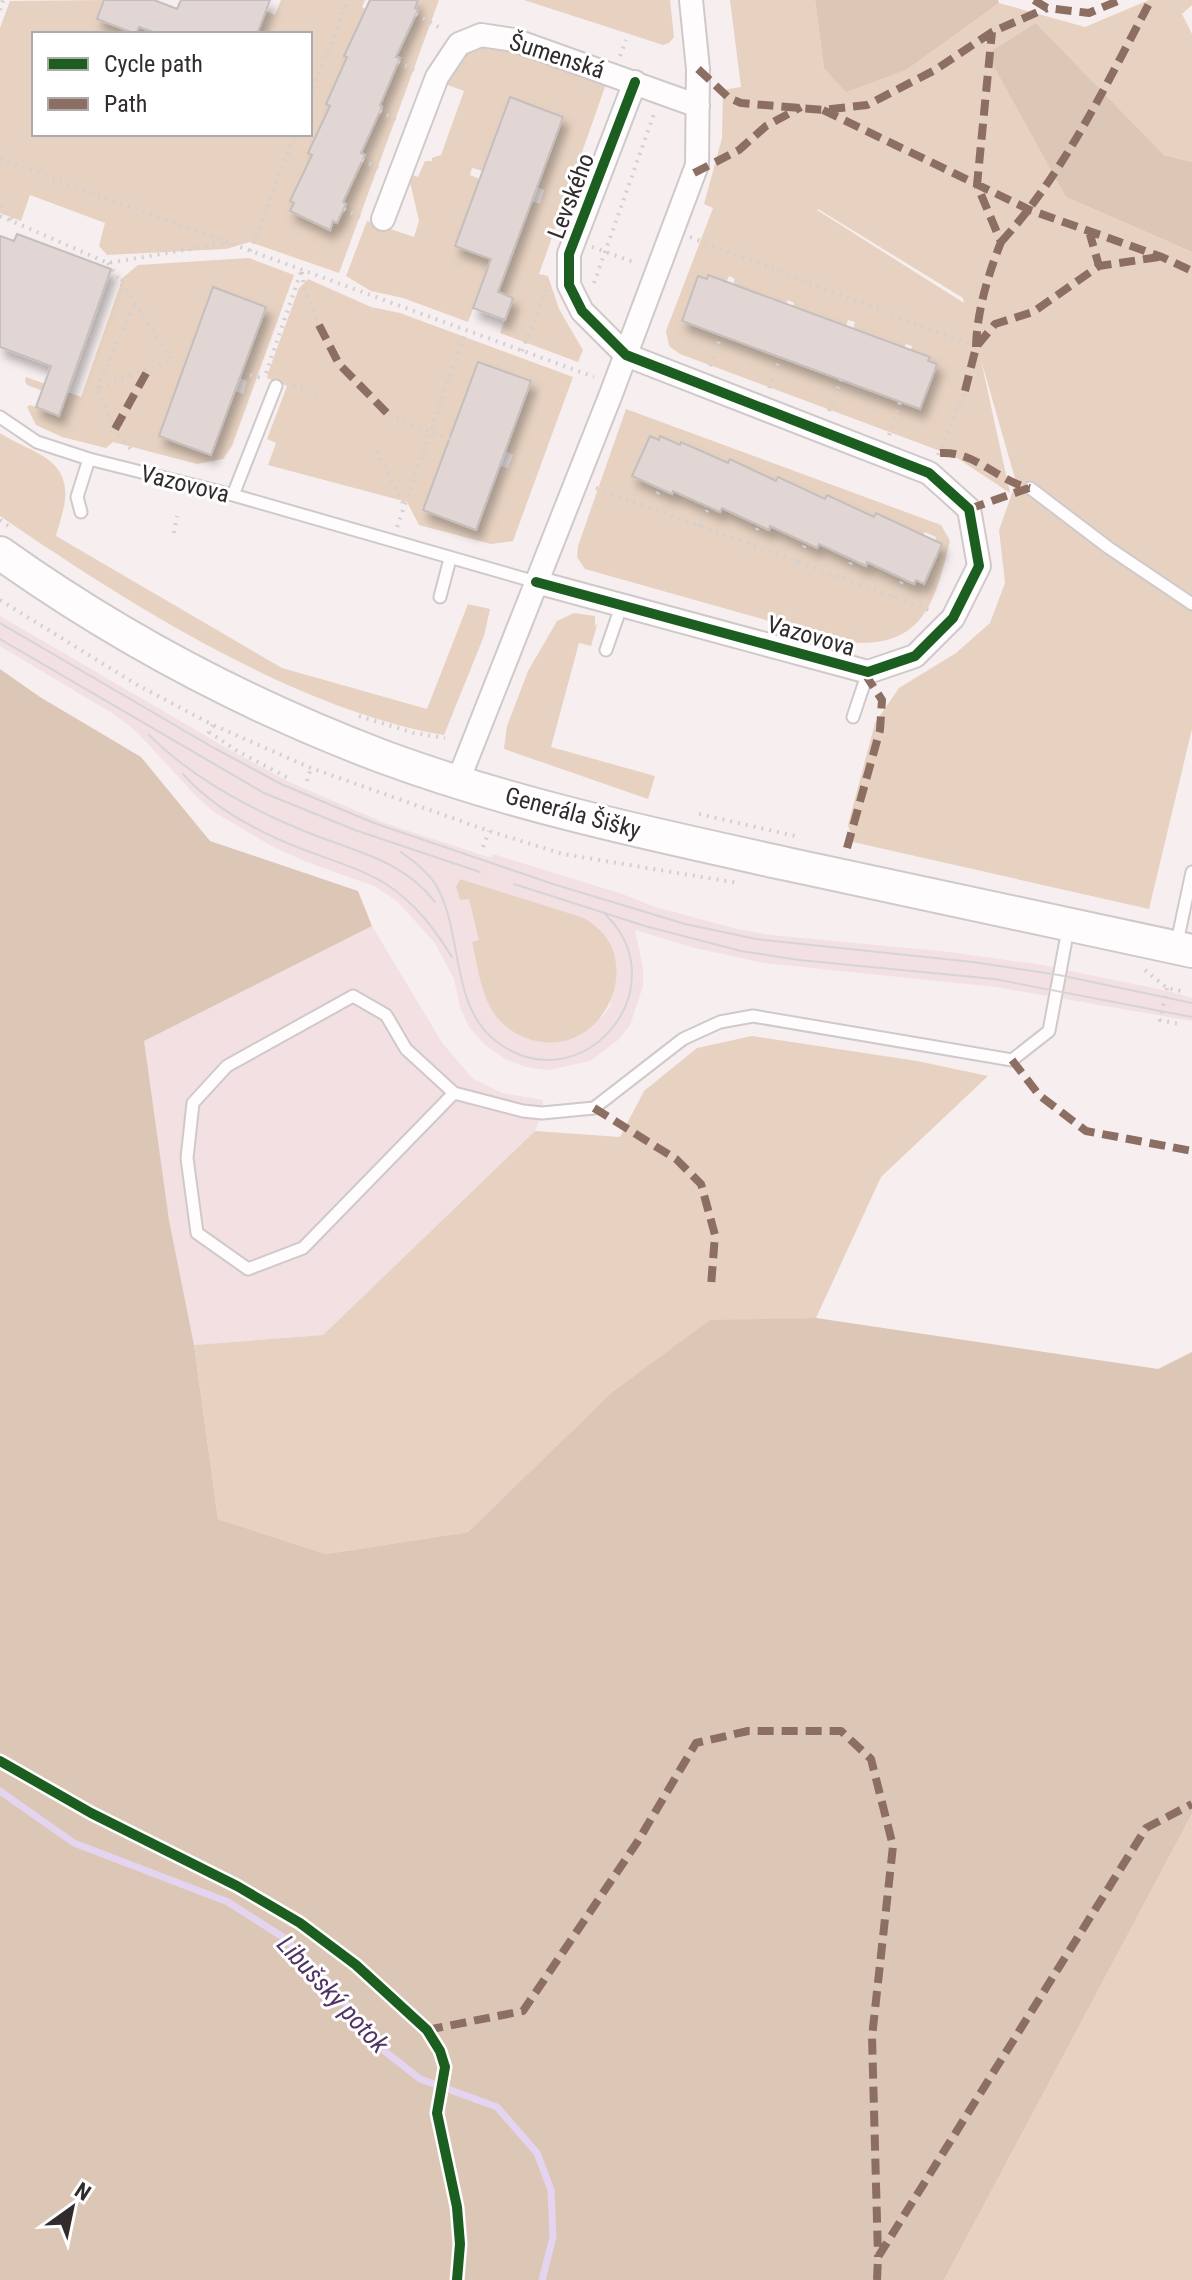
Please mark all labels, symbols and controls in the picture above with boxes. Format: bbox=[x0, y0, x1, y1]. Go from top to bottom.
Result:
street label: Šumenská bbox=[506, 28, 608, 84]
legend bbox=[32, 32, 312, 136]
text: Cycle path bbox=[104, 50, 203, 78]
text: Path bbox=[104, 90, 147, 118]
street label: Levského bbox=[542, 149, 600, 243]
street label: Vazovova bbox=[138, 460, 232, 508]
street label: Vazovova bbox=[764, 610, 858, 662]
street label: Generála Šišky bbox=[502, 782, 644, 844]
water label: Libušský potok bbox=[271, 1929, 395, 2059]
north arrow bbox=[32, 2168, 112, 2248]
text: N bbox=[70, 2177, 95, 2206]

